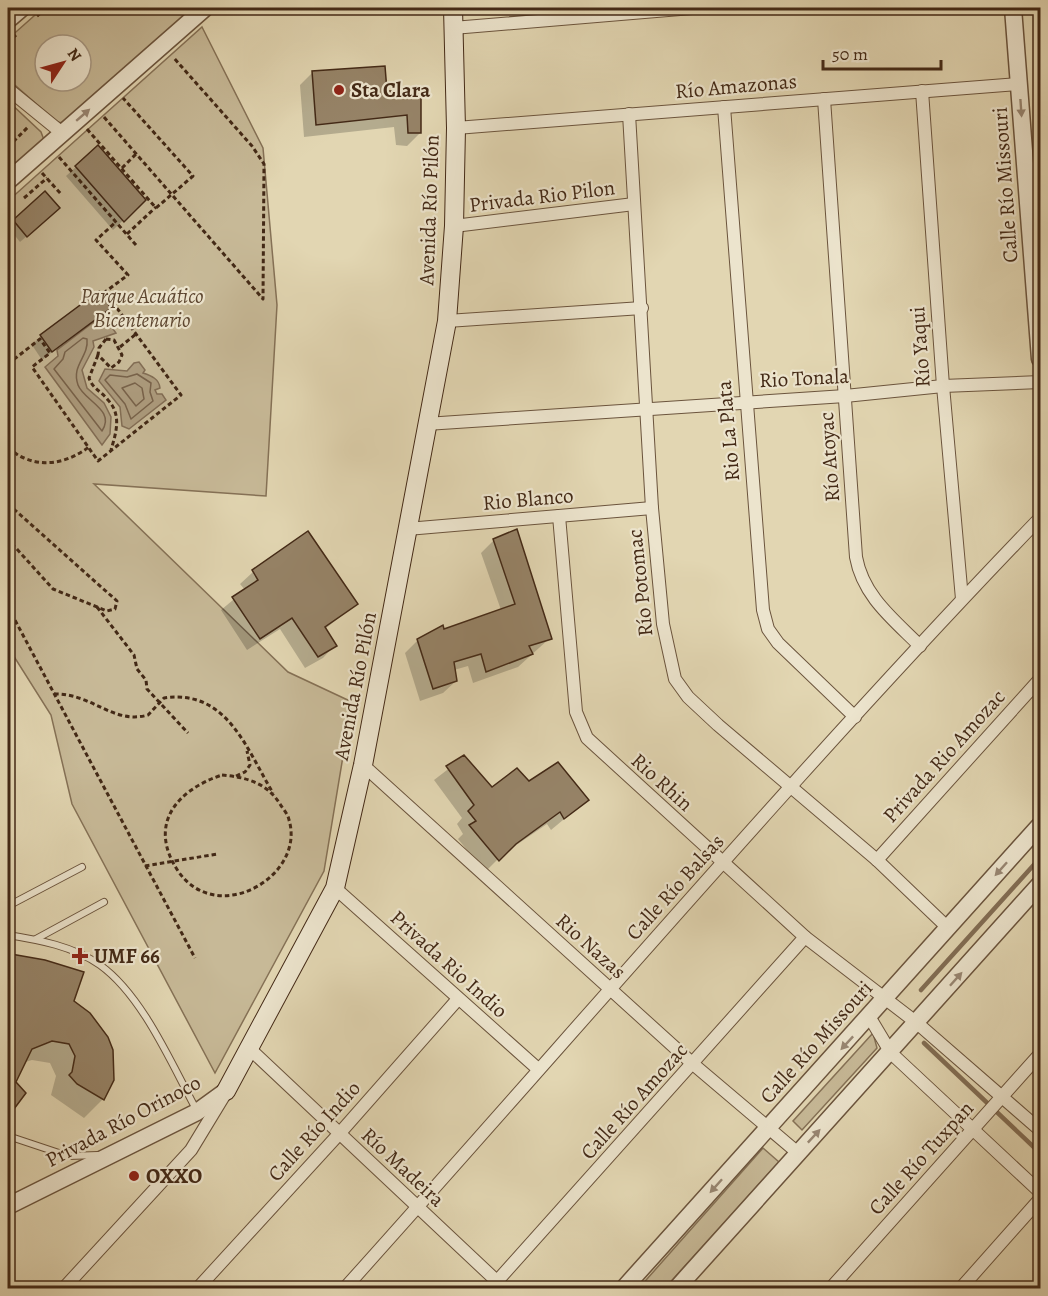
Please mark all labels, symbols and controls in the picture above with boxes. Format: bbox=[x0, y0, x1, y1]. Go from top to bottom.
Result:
north arrow bbox=[33, 33, 93, 93]
scale bar bbox=[823, 33, 942, 71]
text: 50 m bbox=[832, 42, 868, 66]
text: N bbox=[62, 44, 87, 66]
street label: Río Amazonas bbox=[674, 67, 798, 105]
place label: Sta Clara bbox=[351, 76, 431, 104]
marker: Sta Clara bbox=[332, 83, 346, 97]
one-way arrow bbox=[1016, 98, 1026, 117]
street label: Calle Río Missouri bbox=[986, 106, 1024, 264]
one-way arrow bbox=[75, 109, 90, 122]
street label: Avenida Río Pilón bbox=[412, 134, 446, 287]
street label: Privada Rio Pilon bbox=[467, 173, 617, 219]
park label: Parque Acuático Bicentenario bbox=[80, 282, 204, 334]
street label: Río Yaqui bbox=[903, 305, 937, 388]
street label: Rio Tonala bbox=[758, 362, 850, 394]
street label: Rio La Plata bbox=[710, 379, 746, 483]
street label: Río Atoyac bbox=[812, 411, 846, 503]
street label: Rio Blanco bbox=[481, 481, 575, 517]
street label: Río Potomac bbox=[620, 528, 660, 638]
street label: Avenida Río Pilón bbox=[327, 609, 383, 763]
street label: Privada Rio Amozac bbox=[877, 683, 1012, 829]
street label: Rio Rhin bbox=[625, 747, 699, 817]
street label: Calle Río Balsas bbox=[620, 828, 730, 946]
one-way arrow bbox=[994, 861, 1008, 876]
street label: Privada Rio Indio bbox=[384, 904, 514, 1024]
street label: Rio Nazas bbox=[550, 907, 632, 985]
place label: UMF 66 bbox=[94, 942, 160, 970]
marker: UMF 66 bbox=[71, 947, 89, 965]
one-way arrow bbox=[949, 972, 962, 987]
street label: Calle Río Missouri bbox=[753, 975, 879, 1109]
one-way arrow bbox=[840, 1035, 854, 1050]
street label: Calle Río Amozac bbox=[574, 1037, 694, 1165]
street label: Privada Río Orinoco bbox=[40, 1068, 206, 1174]
street label: Calle Río Indio bbox=[261, 1075, 367, 1187]
street label: Calle Río Tuxpan bbox=[862, 1095, 980, 1221]
street label: Río Madeira bbox=[355, 1121, 451, 1213]
one-way arrow bbox=[807, 1128, 821, 1143]
place label: OXXO bbox=[146, 1162, 202, 1190]
marker: OXXO bbox=[127, 1169, 141, 1183]
one-way arrow bbox=[709, 1179, 723, 1194]

